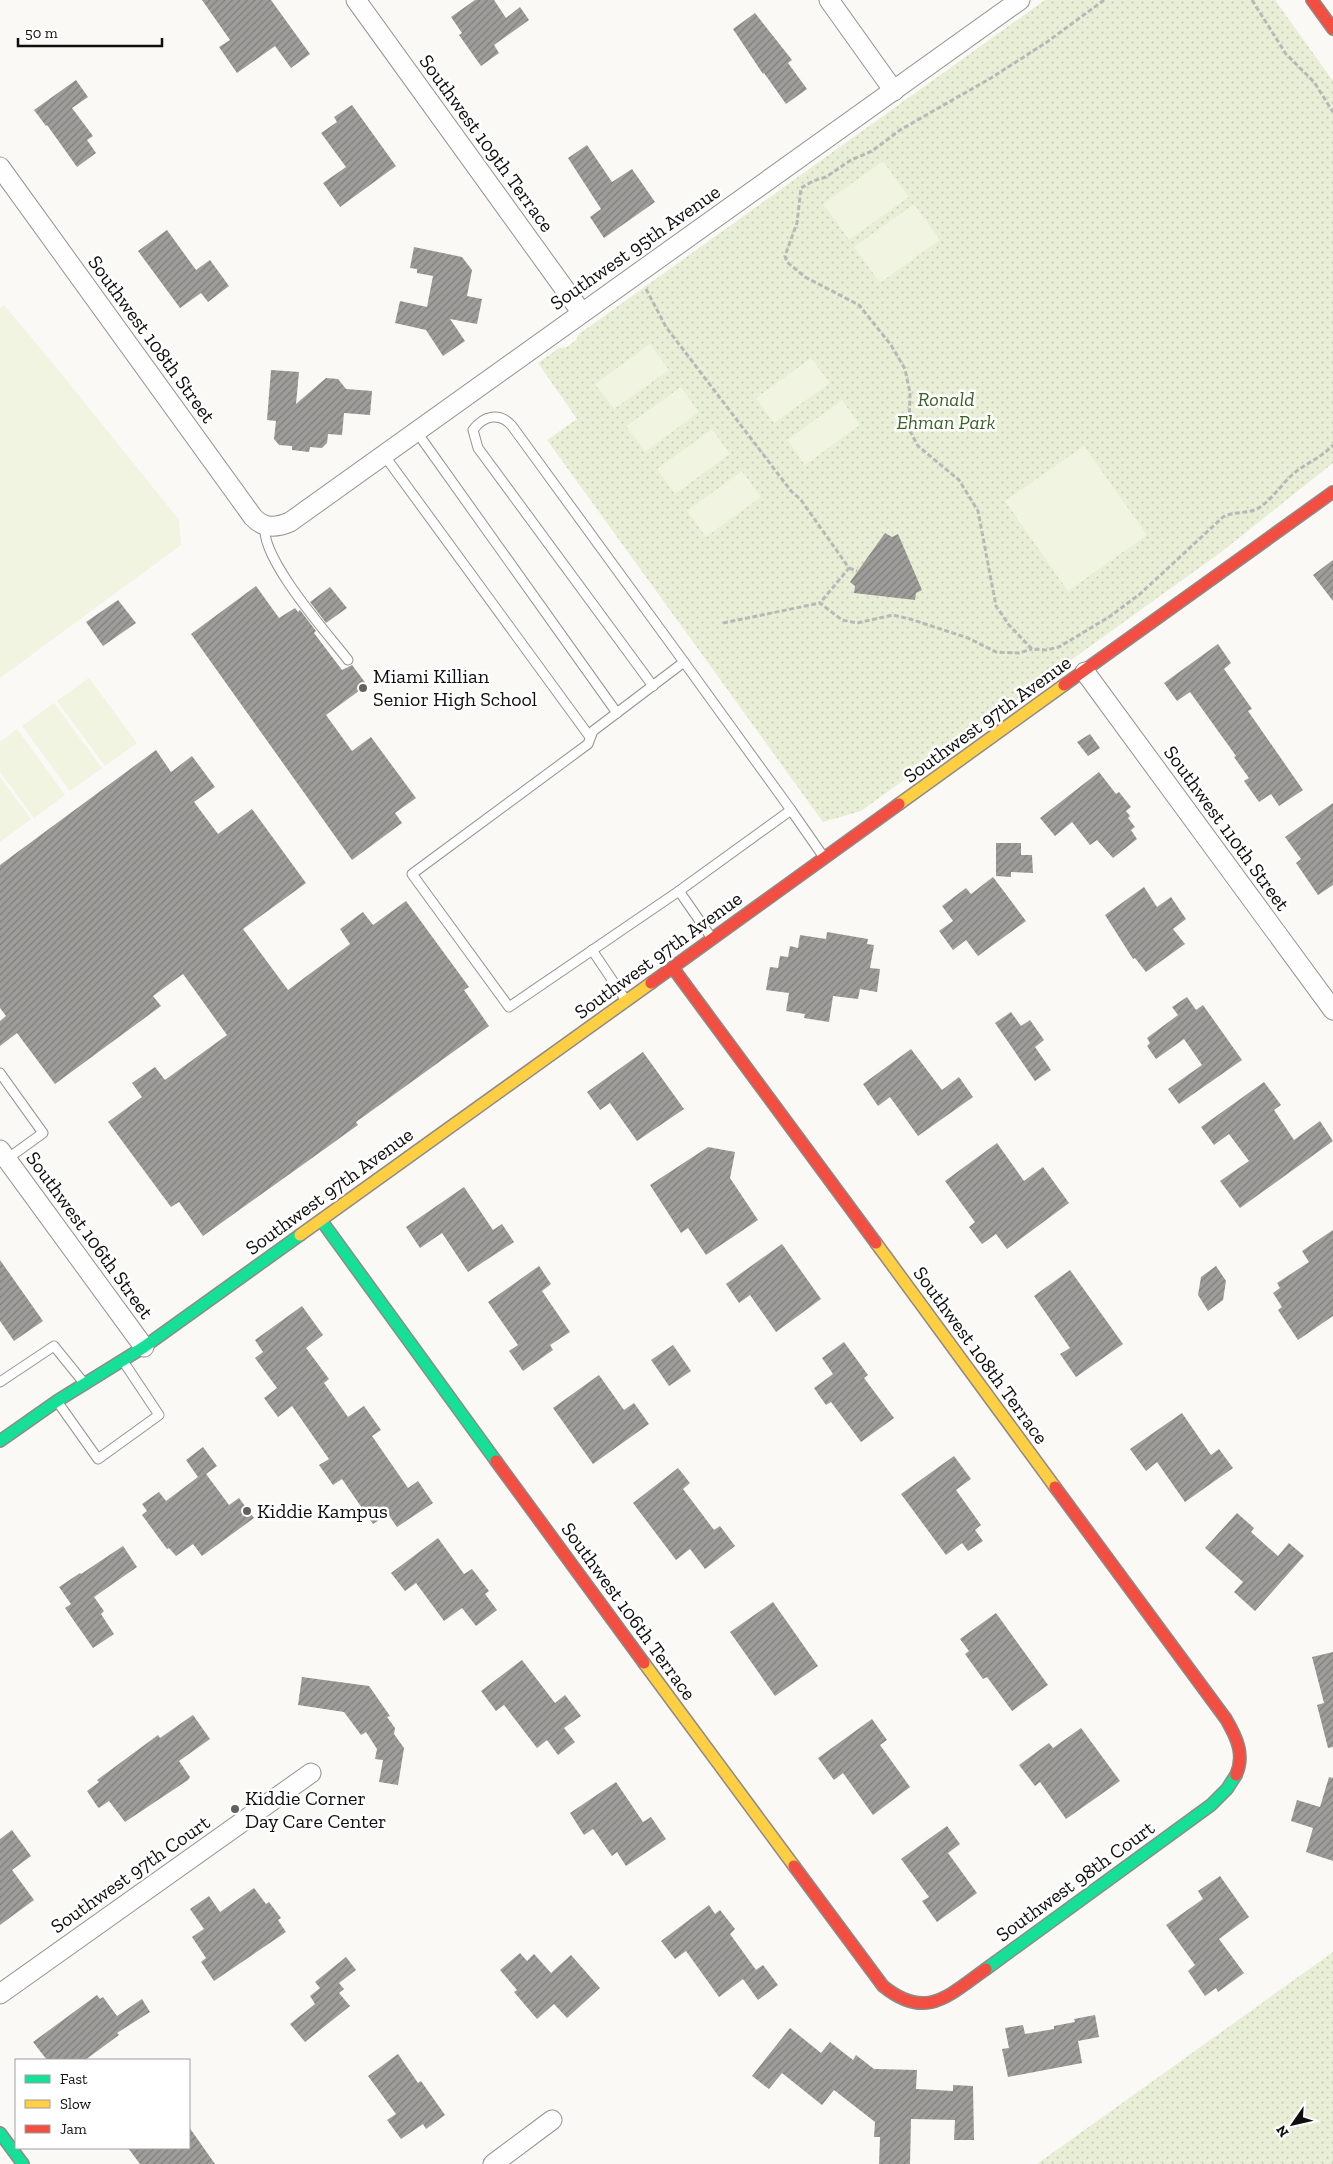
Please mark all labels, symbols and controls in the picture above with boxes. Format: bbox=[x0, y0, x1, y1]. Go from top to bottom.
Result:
scale bar bbox=[18, 15, 161, 47]
text: 50 m bbox=[25, 24, 58, 42]
street label: Southwest 109th Terrace bbox=[414, 50, 560, 236]
street label: Southwest 95th Avenue bbox=[545, 179, 725, 315]
street label: Southwest 108th Street bbox=[83, 251, 221, 428]
park label: Ronald Ehman Park bbox=[897, 387, 996, 434]
street label: Southwest 97th Avenue bbox=[898, 650, 1076, 788]
place label: Miami Killian Senior High School bbox=[373, 664, 537, 711]
marker: Miami Killian Senior High School bbox=[357, 682, 369, 694]
street label: Southwest 110th Street bbox=[1159, 741, 1295, 916]
street label: Southwest 97th Avenue bbox=[569, 886, 747, 1024]
street label: Southwest 97th Avenue bbox=[240, 1122, 418, 1260]
street label: Southwest 106th Street bbox=[21, 1147, 159, 1324]
street label: Southwest 108th Terrace bbox=[908, 1261, 1054, 1449]
place label: Kiddie Kampus bbox=[257, 1499, 388, 1523]
marker: Kiddie Kampus bbox=[241, 1505, 253, 1517]
street label: Southwest 106th Terrace bbox=[556, 1518, 702, 1704]
place label: Kiddie Corner Day Care Center bbox=[245, 1786, 386, 1833]
marker: Kiddie Corner Day Care Center bbox=[229, 1803, 241, 1815]
street label: Southwest 97th Court bbox=[46, 1810, 215, 1938]
street label: Southwest 98th Court bbox=[991, 1815, 1159, 1947]
legend bbox=[15, 2059, 190, 2149]
text: Fast bbox=[60, 2070, 88, 2088]
text: Slow bbox=[60, 2095, 92, 2113]
north arrow bbox=[1268, 2099, 1318, 2149]
text: Jam bbox=[60, 2120, 87, 2138]
text: N bbox=[1272, 2122, 1293, 2140]

